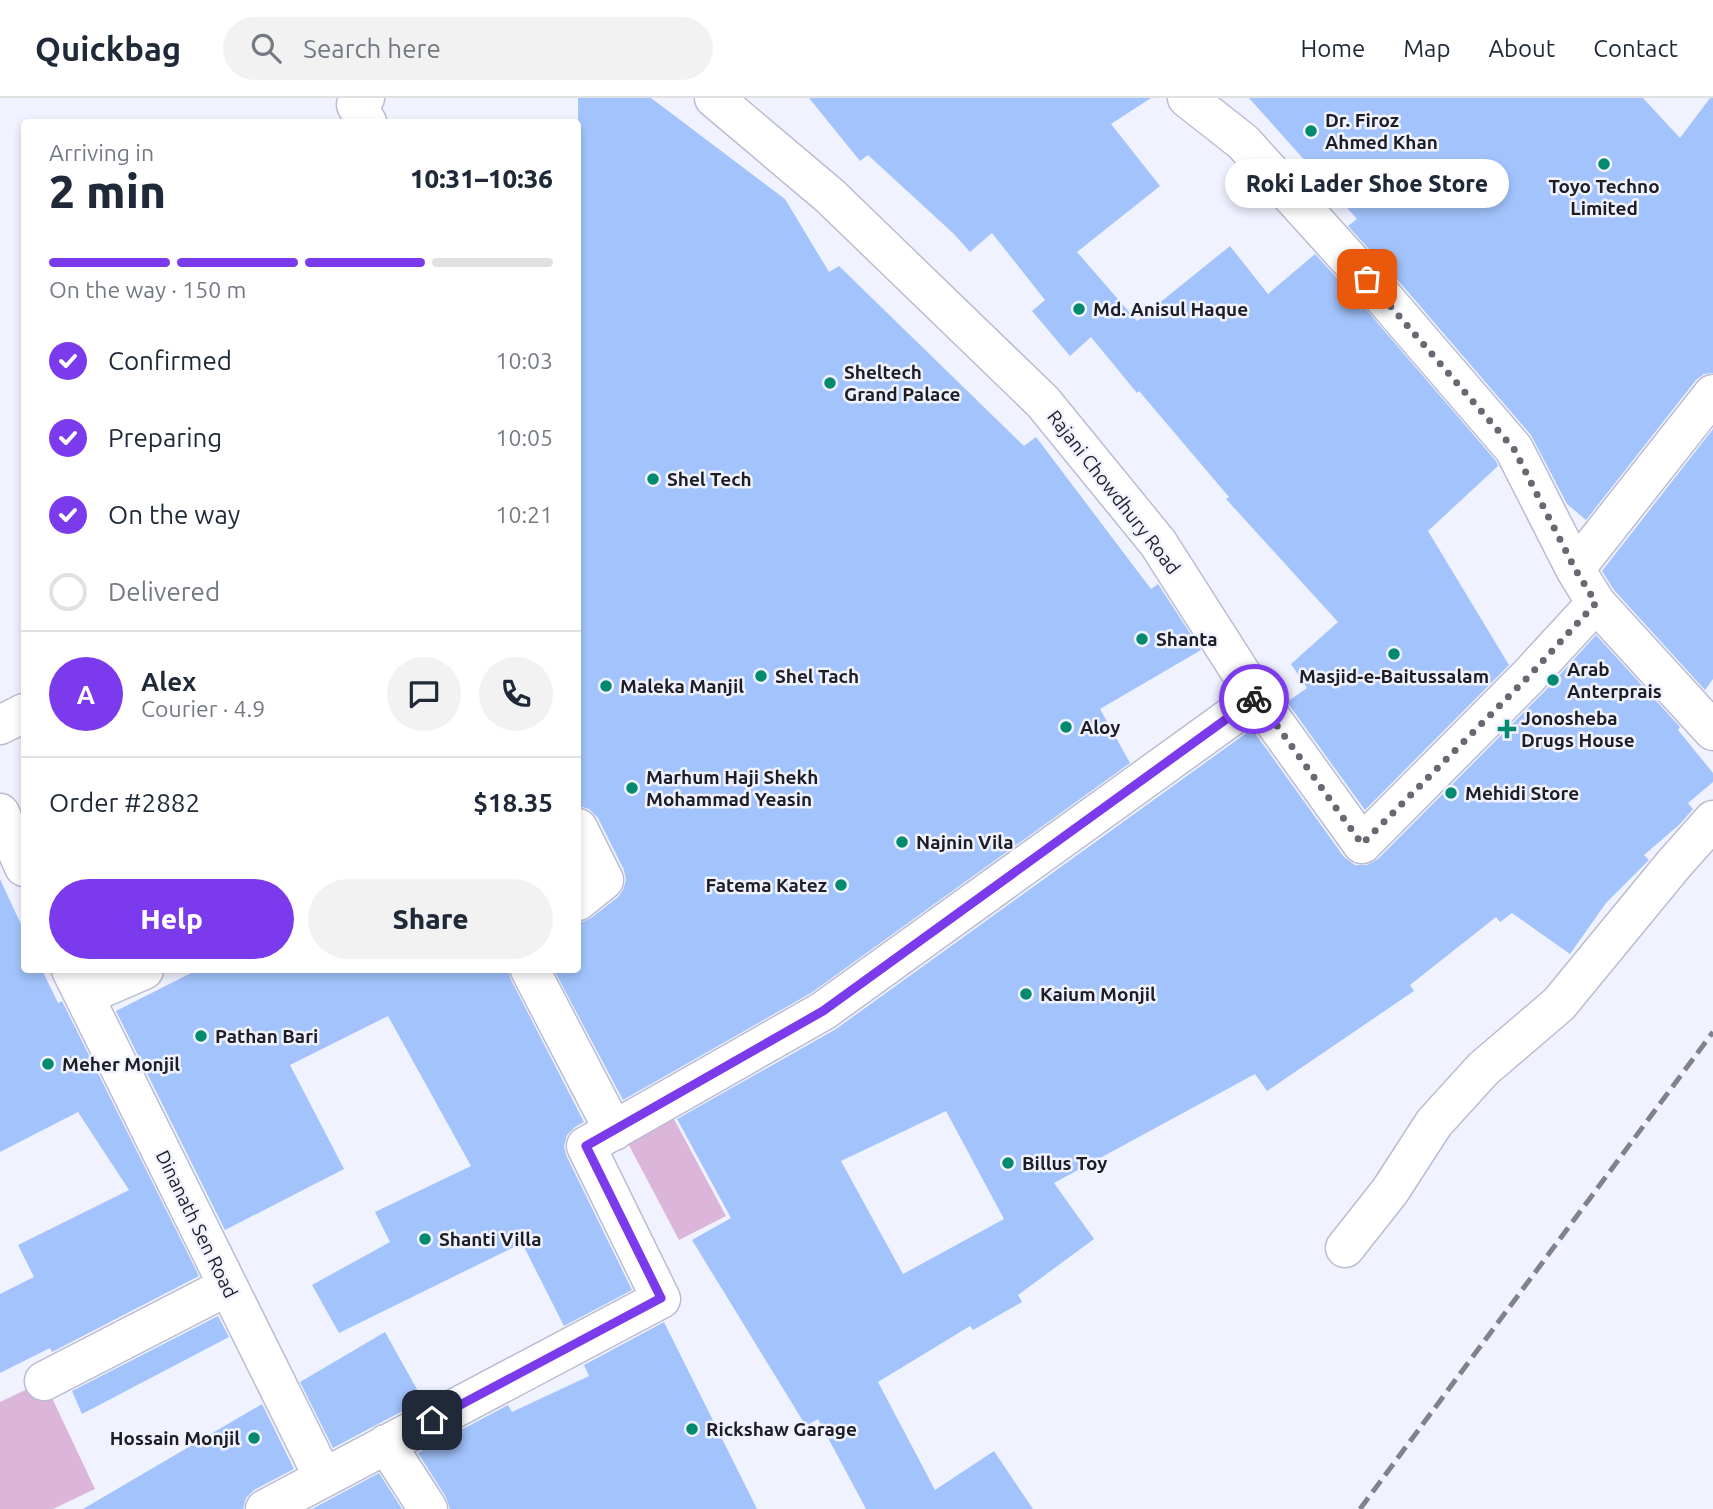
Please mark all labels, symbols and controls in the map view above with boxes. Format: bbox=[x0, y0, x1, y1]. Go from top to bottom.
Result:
search box bbox=[223, 17, 713, 80]
icon: search bbox=[247, 29, 285, 67]
text: Quickbag bbox=[35, 30, 181, 67]
text: Search here bbox=[303, 34, 441, 63]
text: Home bbox=[1300, 35, 1365, 62]
text: Map bbox=[1403, 35, 1450, 62]
text: About bbox=[1488, 35, 1555, 62]
text: Contact bbox=[1593, 35, 1678, 62]
place label: Dr. Firoz Ahmed Khan bbox=[1325, 109, 1438, 153]
marker: Dr. Firoz Ahmed Khan bbox=[1303, 123, 1319, 139]
text: Arriving in bbox=[49, 140, 154, 165]
marker: Toyo Techno Limited bbox=[1596, 156, 1612, 172]
callout: Roki Lader Shoe Store bbox=[1225, 160, 1509, 209]
text: 10:31–10:36 bbox=[410, 164, 553, 193]
text: 2 min bbox=[49, 165, 166, 217]
text: Roki Lader Shoe Store bbox=[1246, 171, 1488, 196]
place label: Toyo Techno Limited bbox=[1548, 175, 1660, 219]
pin bbox=[1337, 249, 1397, 309]
icon: bag bbox=[1348, 260, 1386, 298]
text: On the way · 150 m bbox=[49, 277, 246, 302]
place label: Md. Anisul Haque bbox=[1093, 298, 1248, 320]
marker: Md. Anisul Haque bbox=[1071, 301, 1087, 317]
icon: check bbox=[49, 342, 87, 380]
text: Confirmed bbox=[108, 346, 232, 375]
text: 10:03 bbox=[495, 348, 553, 373]
place label: Sheltech Grand Palace bbox=[844, 361, 960, 405]
marker: Sheltech Grand Palace bbox=[822, 375, 838, 391]
street label: Rajani Chowdhury Road bbox=[1043, 406, 1185, 578]
icon: check bbox=[49, 419, 87, 457]
text: Preparing bbox=[108, 423, 222, 452]
text: 10:05 bbox=[495, 425, 553, 450]
place label: Shel Tech bbox=[667, 468, 752, 490]
marker: Shel Tech bbox=[645, 471, 661, 487]
icon: check bbox=[49, 496, 87, 534]
text: On the way bbox=[108, 500, 240, 529]
text: 10:21 bbox=[495, 502, 553, 527]
text: Delivered bbox=[108, 577, 220, 606]
place label: Shanta bbox=[1156, 628, 1218, 650]
marker: Shanta bbox=[1134, 631, 1150, 647]
marker: Masjid-e-Baitussalam bbox=[1386, 646, 1402, 662]
button: chat bbox=[387, 657, 461, 731]
button: phone bbox=[479, 657, 553, 731]
place label: Arab Anterprais bbox=[1567, 658, 1662, 702]
courier bbox=[1219, 664, 1289, 734]
place label: Shel Tach bbox=[775, 665, 859, 687]
place label: Masjid-e-Baitussalam bbox=[1299, 665, 1489, 687]
text: Alex bbox=[141, 667, 196, 696]
marker: Shel Tach bbox=[753, 668, 769, 684]
marker: Arab Anterprais bbox=[1545, 672, 1561, 688]
place label: Maleka Manjil bbox=[620, 675, 744, 697]
marker: Maleka Manjil bbox=[598, 678, 614, 694]
text: A bbox=[77, 680, 95, 709]
icon: bike bbox=[1235, 680, 1273, 718]
text: Courier · 4.9 bbox=[141, 696, 265, 721]
place label: Jonosheba Drugs House bbox=[1521, 707, 1635, 751]
place label: Aloy bbox=[1080, 716, 1120, 738]
marker: Aloy bbox=[1058, 719, 1074, 735]
marker: Jonosheba Drugs House bbox=[1499, 721, 1515, 737]
place label: Marhum Haji Shekh Mohammad Yeasin bbox=[646, 766, 818, 810]
marker: Marhum Haji Shekh Mohammad Yeasin bbox=[624, 780, 640, 796]
place label: Mehidi Store bbox=[1465, 782, 1579, 804]
marker: Mehidi Store bbox=[1443, 785, 1459, 801]
text: Order #2882 bbox=[49, 788, 200, 817]
text: $18.35 bbox=[473, 788, 553, 817]
place label: Najnin Vila bbox=[916, 831, 1014, 853]
marker: Najnin Vila bbox=[894, 834, 910, 850]
place label: Fatema Katez bbox=[706, 874, 827, 896]
marker: Fatema Katez bbox=[833, 877, 849, 893]
button: Help bbox=[49, 879, 294, 959]
button: Share bbox=[308, 879, 553, 959]
place label: Kaium Monjil bbox=[1040, 983, 1156, 1005]
marker: Kaium Monjil bbox=[1018, 986, 1034, 1002]
place label: Pathan Bari bbox=[215, 1025, 318, 1047]
marker: Pathan Bari bbox=[193, 1028, 209, 1044]
place label: Meher Monjil bbox=[62, 1053, 180, 1075]
marker: Meher Monjil bbox=[40, 1056, 56, 1072]
street label: Dinanath Sen Road bbox=[152, 1147, 242, 1301]
place label: Billus Toy bbox=[1022, 1152, 1107, 1174]
marker: Billus Toy bbox=[1000, 1155, 1016, 1171]
place label: Shanti Villa bbox=[439, 1228, 542, 1250]
marker: Shanti Villa bbox=[417, 1231, 433, 1247]
pin bbox=[402, 1390, 462, 1450]
icon: home bbox=[413, 1401, 451, 1439]
place label: Rickshaw Garage bbox=[706, 1418, 857, 1440]
marker: Rickshaw Garage bbox=[684, 1421, 700, 1437]
place label: Hossain Monjil bbox=[110, 1427, 240, 1449]
marker: Hossain Monjil bbox=[246, 1430, 262, 1446]

